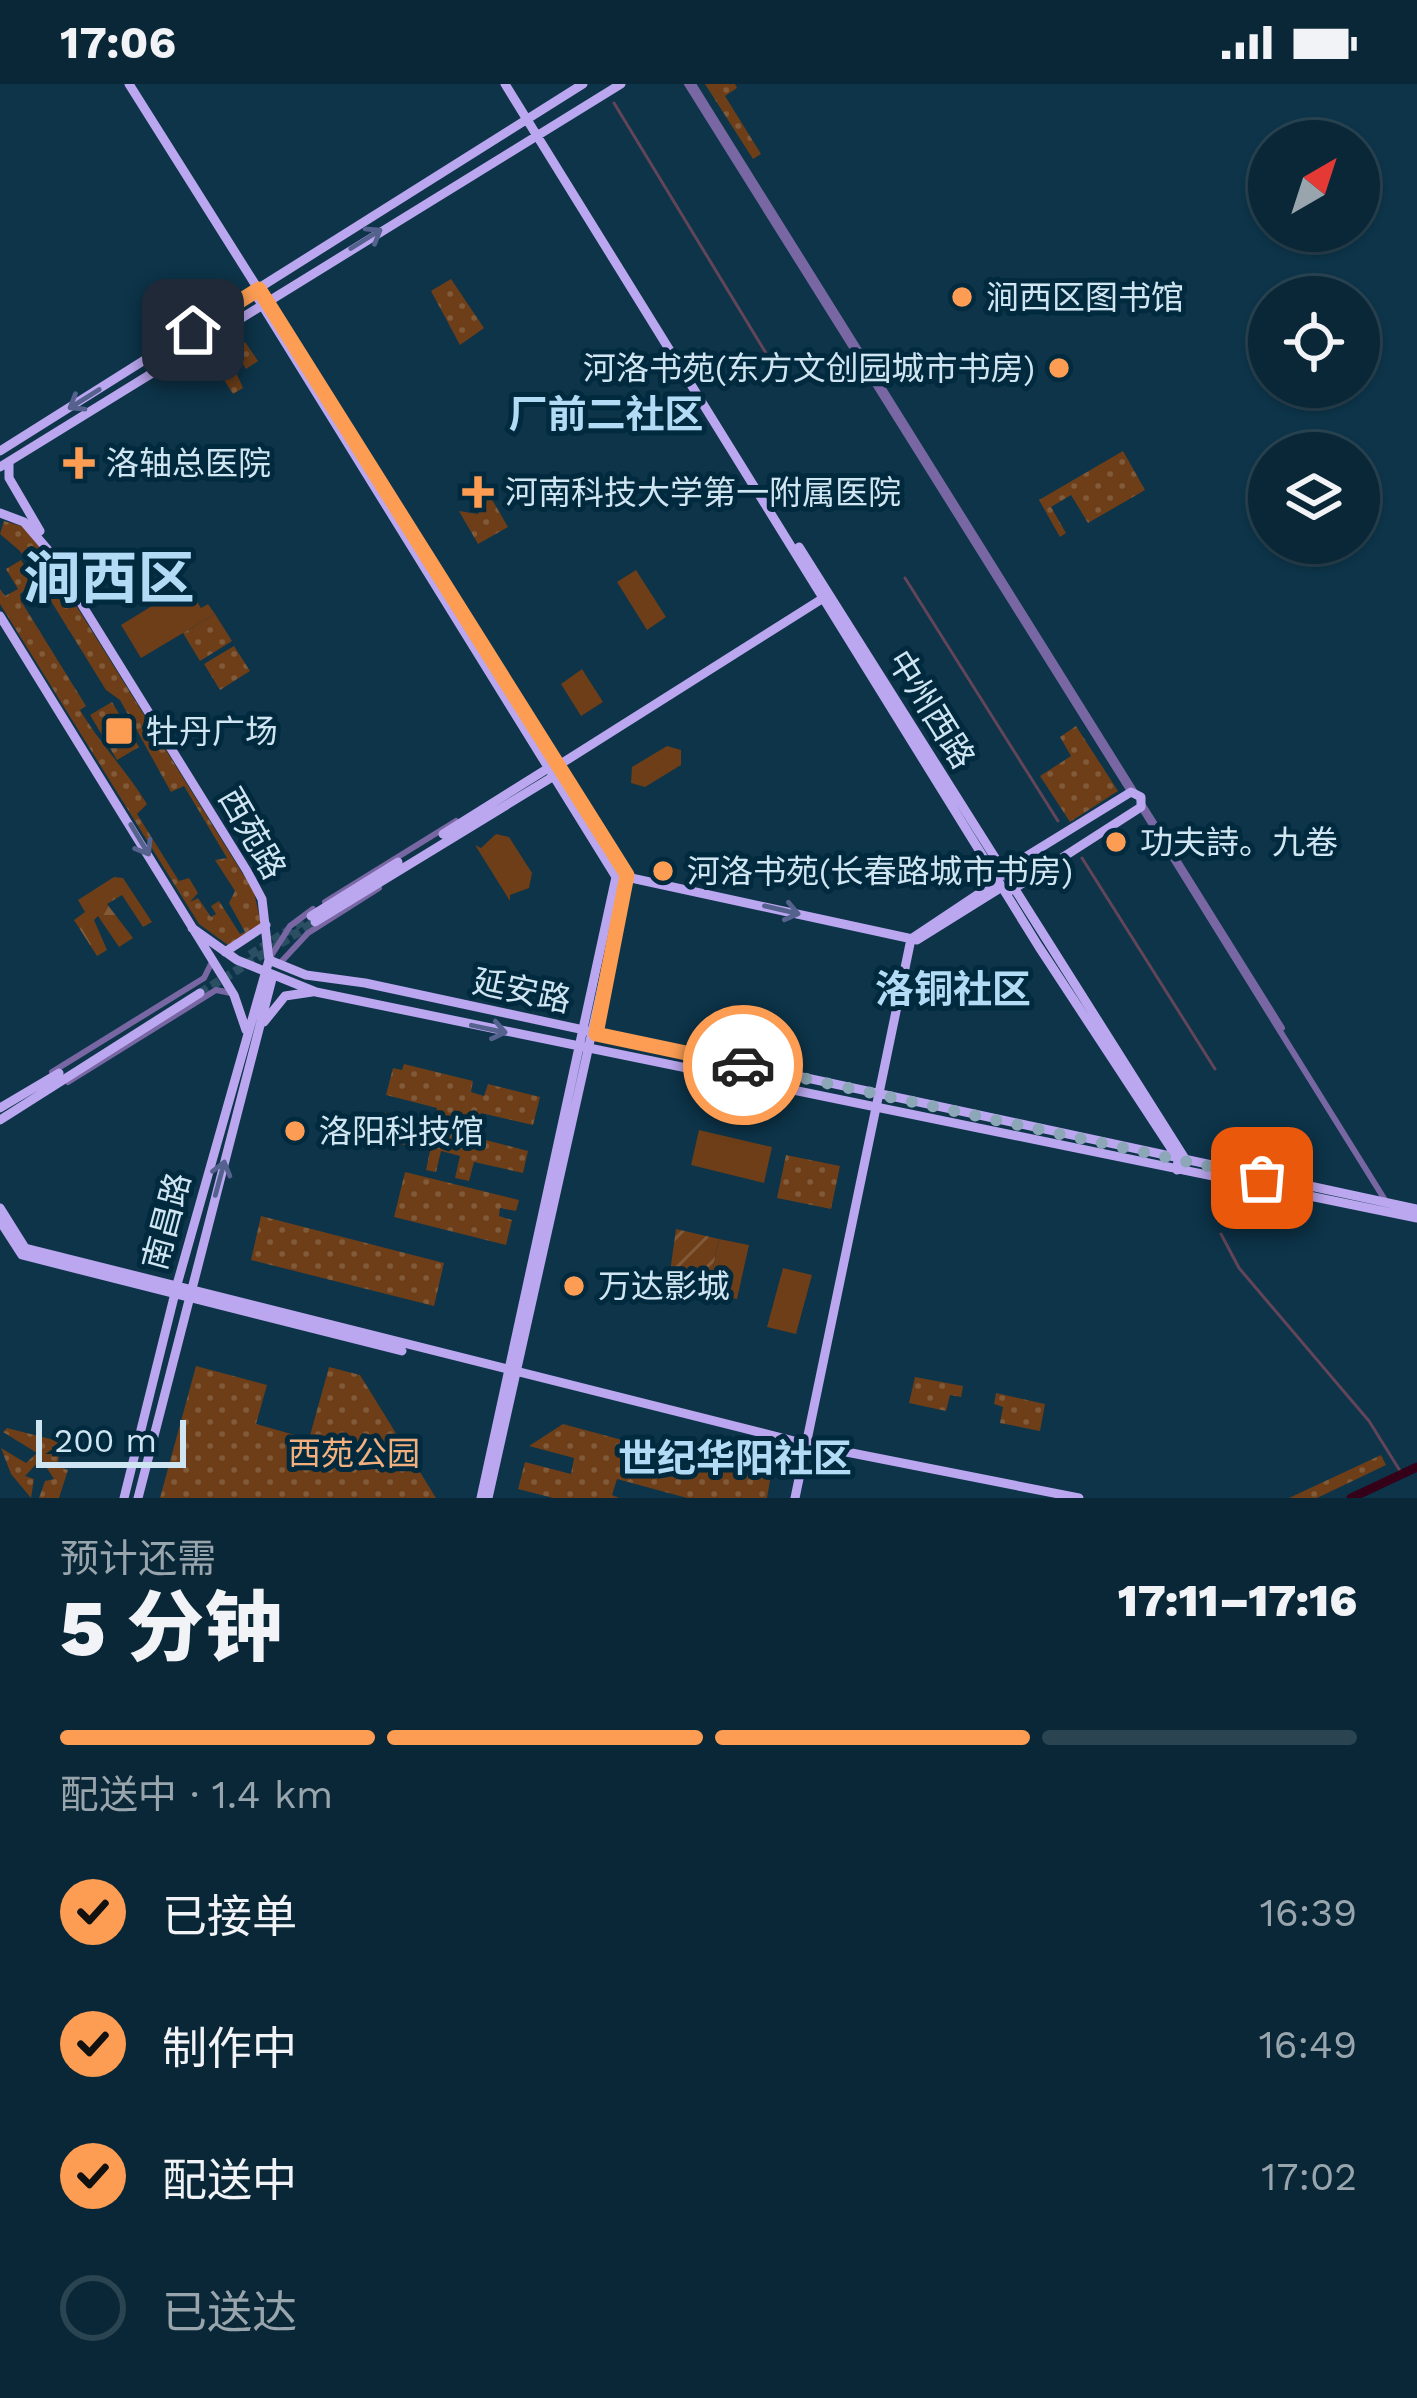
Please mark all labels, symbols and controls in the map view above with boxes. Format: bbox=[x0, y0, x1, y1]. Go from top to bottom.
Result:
text: 17:06 bbox=[60, 16, 176, 69]
north arrow bbox=[1248, 120, 1380, 252]
map controls bbox=[1248, 120, 1380, 564]
one-way arrow bbox=[348, 227, 382, 251]
button: locate bbox=[1248, 276, 1380, 408]
place label: 涧西区图书馆 bbox=[986, 278, 1184, 317]
pin bbox=[142, 279, 244, 381]
marker: 涧西区图书馆 bbox=[949, 284, 975, 310]
icon: home bbox=[160, 297, 226, 363]
place label: 河洛书苑(东方文创园城市书房) bbox=[583, 349, 1035, 388]
marker: 河洛书苑(东方文创园城市书房) bbox=[1046, 355, 1072, 381]
one-way arrow bbox=[67, 387, 101, 411]
district label: 厂前二社区 bbox=[508, 392, 704, 437]
button: layers bbox=[1248, 432, 1380, 564]
place label: 洛轴总医院 bbox=[106, 444, 271, 483]
marker: 洛轴总医院 bbox=[63, 447, 95, 479]
place label: 河南科技大学第一附属医院 bbox=[505, 473, 901, 512]
marker: 河南科技大学第一附属医院 bbox=[462, 476, 494, 508]
district label: 涧西区 bbox=[24, 545, 195, 612]
street label: 中州西路 bbox=[880, 643, 983, 776]
place label: 牡丹广场 bbox=[146, 712, 278, 751]
marker: 牡丹广场 bbox=[103, 715, 135, 747]
street label: 西苑路 bbox=[211, 781, 294, 886]
one-way arrow bbox=[129, 822, 153, 857]
place label: 功夫詩。九卷 bbox=[1140, 823, 1338, 862]
marker: 功夫詩。九卷 bbox=[1103, 829, 1129, 855]
place label: 河洛书苑(长春路城市书房) bbox=[687, 852, 1073, 891]
marker: 河洛书苑(长春路城市书房) bbox=[650, 858, 676, 884]
one-way arrow bbox=[763, 900, 801, 922]
street label: 延安路 bbox=[469, 961, 574, 1020]
district label: 洛铜社区 bbox=[875, 967, 1031, 1012]
courier bbox=[683, 1005, 803, 1125]
one-way arrow bbox=[469, 1018, 507, 1041]
icon: car bbox=[710, 1032, 776, 1098]
place label: 洛阳科技馆 bbox=[319, 1112, 484, 1151]
marker: 洛阳科技馆 bbox=[282, 1118, 308, 1144]
pin bbox=[1211, 1127, 1313, 1229]
icon: bag bbox=[1229, 1145, 1295, 1211]
one-way arrow bbox=[210, 1160, 232, 1198]
street label: 南昌路 bbox=[135, 1168, 198, 1274]
place label: 万达影城 bbox=[598, 1267, 730, 1306]
marker: 万达影城 bbox=[561, 1273, 587, 1299]
scale bar bbox=[36, 1414, 186, 1467]
text: 200 m bbox=[54, 1421, 157, 1460]
park label: 西苑公园 bbox=[288, 1434, 420, 1473]
district label: 世纪华阳社区 bbox=[618, 1436, 852, 1481]
text: 预计还需 bbox=[60, 1536, 216, 1581]
text: 17:11–17:16 bbox=[1118, 1574, 1357, 1627]
text: 5 分钟 bbox=[60, 1582, 282, 1674]
text: 配送中 · 1.4 km bbox=[60, 1772, 333, 1817]
icon: check bbox=[60, 1879, 126, 1945]
text: 已接单 bbox=[162, 1890, 297, 1943]
text: 16:39 bbox=[1260, 1890, 1357, 1935]
icon: check bbox=[60, 2011, 126, 2077]
text: 制作中 bbox=[162, 2022, 297, 2075]
text: 16:49 bbox=[1259, 2022, 1357, 2067]
icon: check bbox=[60, 2143, 126, 2209]
text: 配送中 bbox=[162, 2154, 297, 2207]
text: 17:02 bbox=[1261, 2154, 1357, 2199]
text: 已送达 bbox=[162, 2286, 297, 2339]

